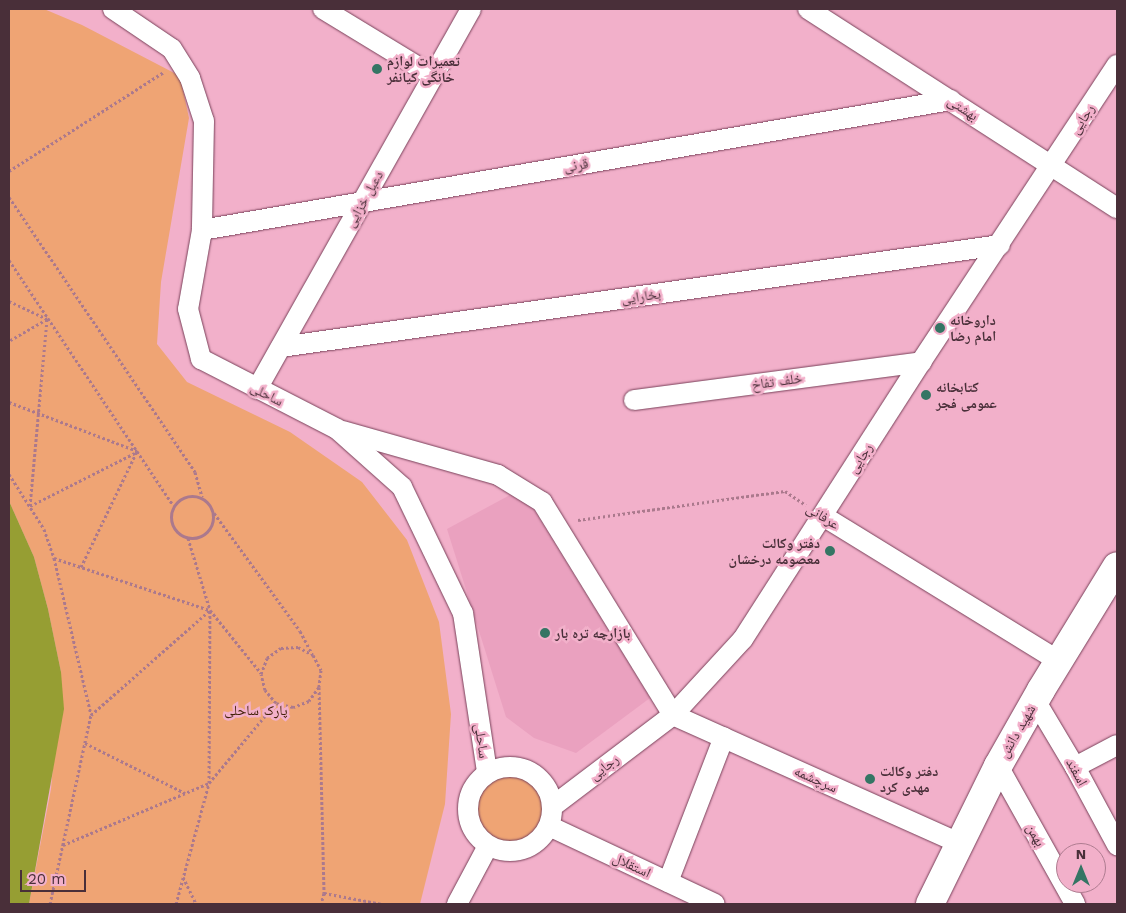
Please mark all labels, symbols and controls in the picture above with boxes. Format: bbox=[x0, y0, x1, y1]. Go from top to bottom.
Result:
place label: تعمیرات لوازم خانگی کیانفر bbox=[387, 53, 460, 85]
marker: تعمیرات لوازم خانگی کیانفر bbox=[371, 63, 383, 75]
street label: بهشتی bbox=[945, 92, 981, 124]
street label: رجایی bbox=[1066, 101, 1098, 137]
street label: قرنی bbox=[562, 155, 590, 175]
street label: دعبل خزایی bbox=[342, 168, 386, 230]
street label: بخارایی bbox=[620, 285, 662, 307]
place label: داروخانه امام رضا bbox=[950, 312, 996, 344]
marker: داروخانه امام رضا bbox=[934, 322, 946, 334]
street label: خلف تفاخ bbox=[750, 369, 804, 393]
street label: ساحلی bbox=[248, 379, 286, 409]
place label: کتابخانه عمومی فجر bbox=[936, 379, 997, 412]
marker: کتابخانه عمومی فجر bbox=[920, 389, 932, 401]
street label: رجایی bbox=[844, 440, 876, 476]
street label: عرفانی bbox=[803, 499, 843, 533]
place label: دفتر وکالت معصومه درخشان bbox=[729, 535, 820, 568]
marker: دفتر وکالت معصومه درخشان bbox=[824, 545, 836, 557]
place label: بازارچه تره بار bbox=[555, 625, 630, 641]
marker: بازارچه تره بار bbox=[539, 627, 551, 639]
park label: پارک ساحلی bbox=[224, 702, 288, 718]
street label: شهید دانش bbox=[995, 702, 1039, 760]
street label: ساحلی bbox=[471, 723, 493, 759]
street label: رجایی bbox=[586, 751, 622, 783]
street label: اسفند bbox=[1063, 755, 1091, 789]
street label: سرچشمه bbox=[792, 762, 840, 796]
place label: دفتر وکالت مهدی کرد bbox=[880, 763, 938, 796]
marker: دفتر وکالت مهدی کرد bbox=[864, 773, 876, 785]
street label: بهمن bbox=[1023, 821, 1049, 849]
north arrow bbox=[1056, 843, 1106, 893]
text: N bbox=[1076, 846, 1086, 862]
street label: استقلال bbox=[610, 849, 654, 881]
scale bar bbox=[22, 860, 89, 892]
text: 20 m bbox=[28, 870, 66, 888]

